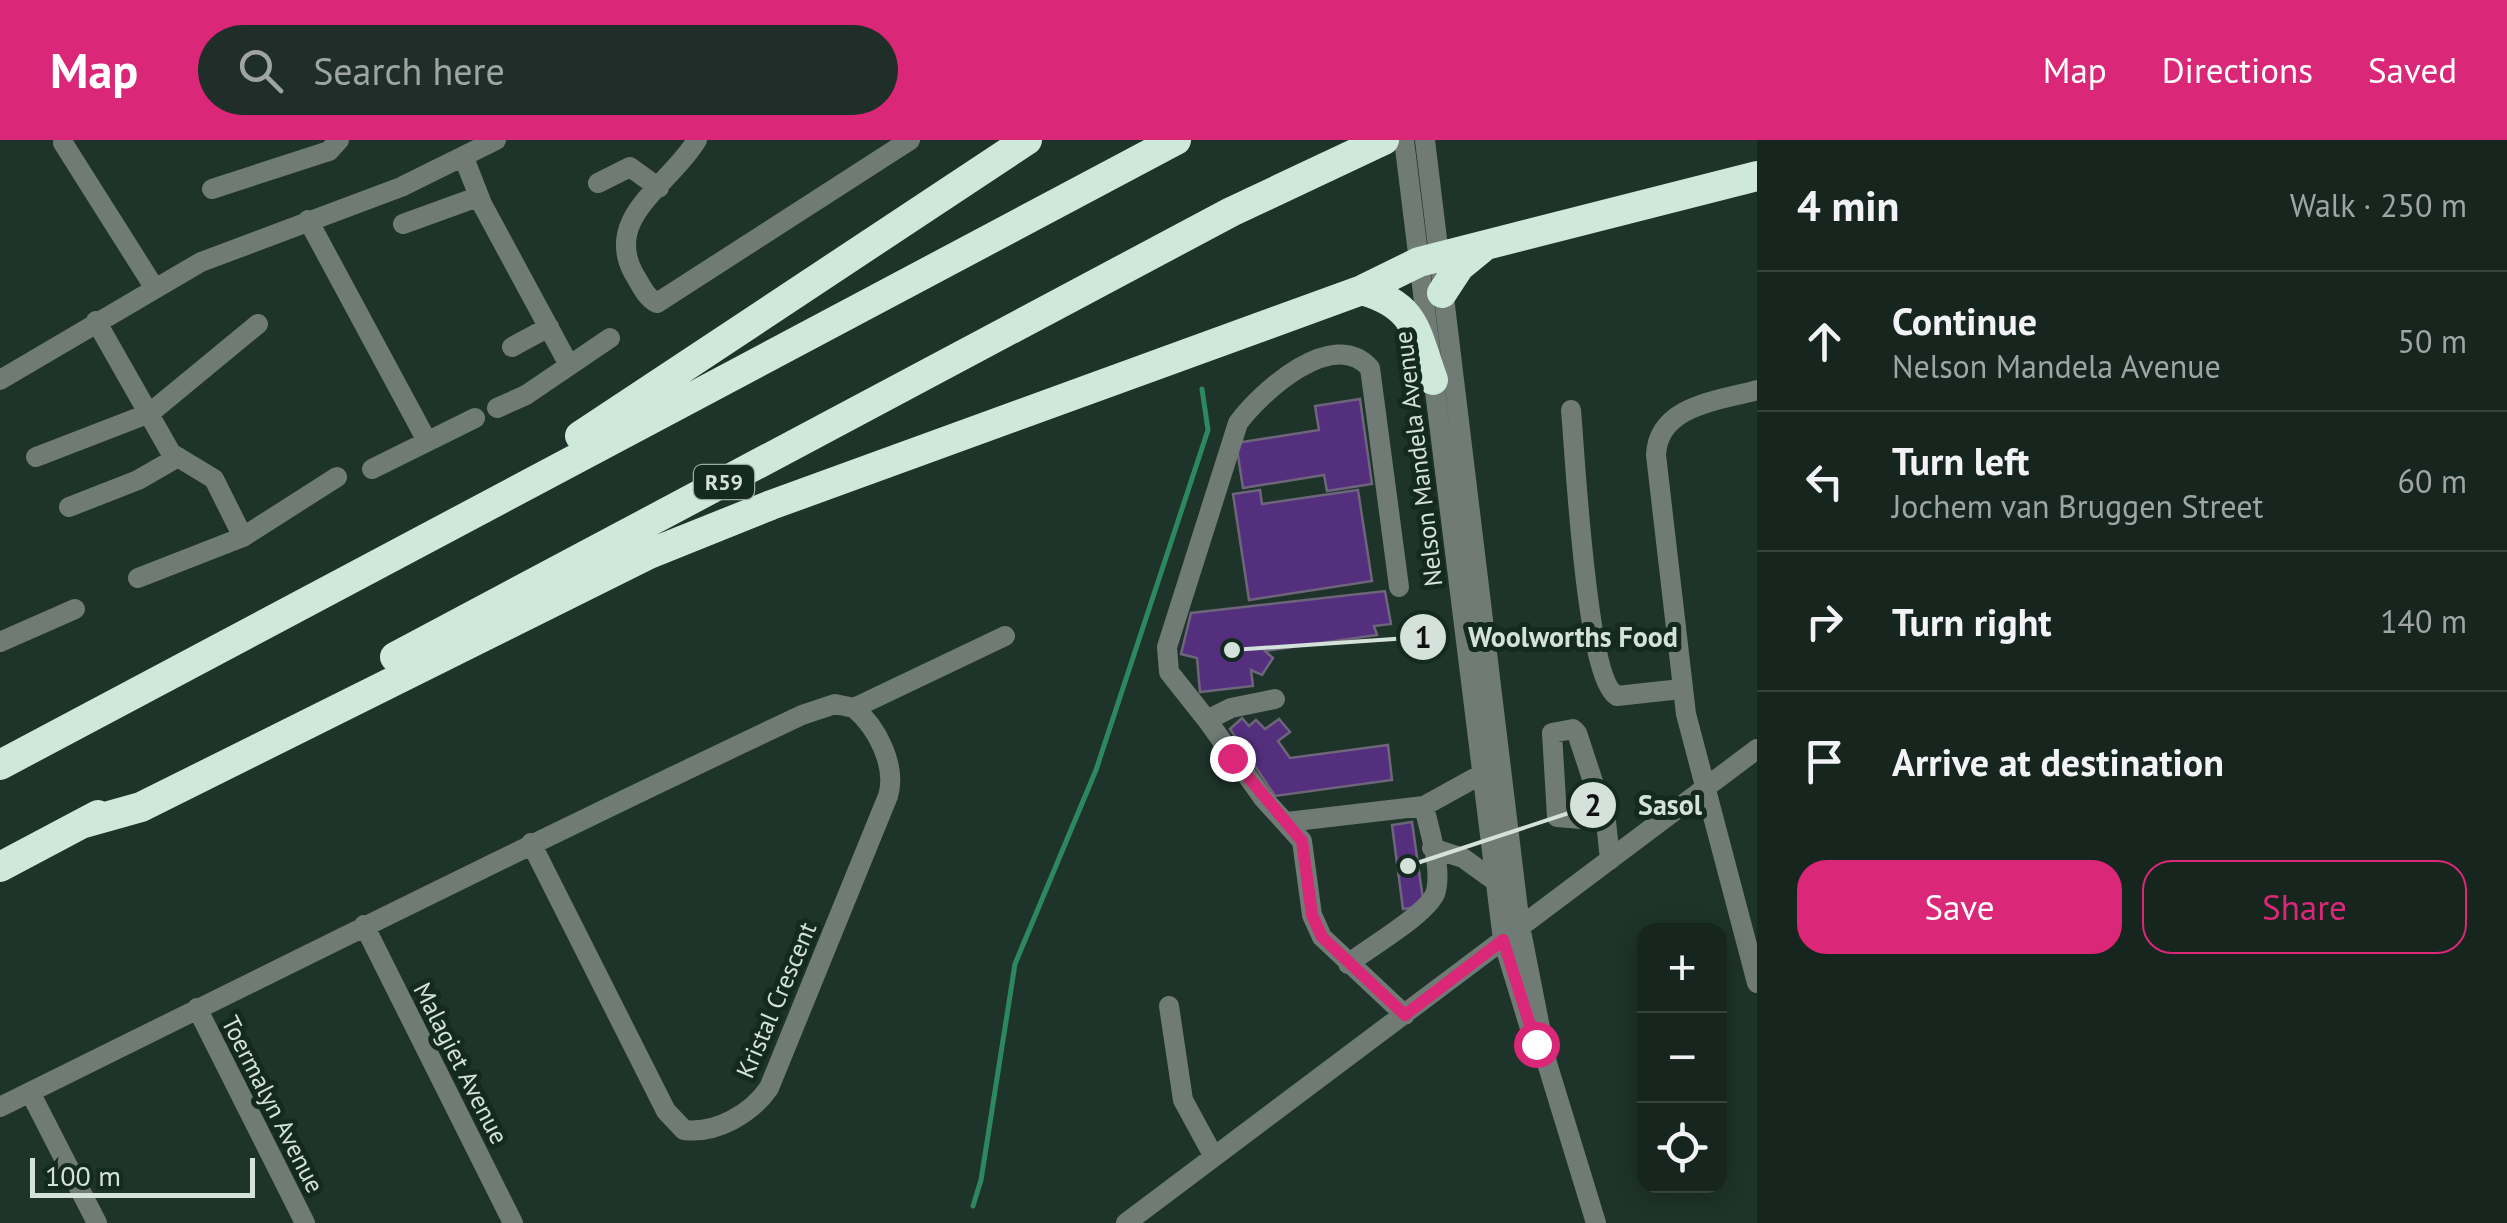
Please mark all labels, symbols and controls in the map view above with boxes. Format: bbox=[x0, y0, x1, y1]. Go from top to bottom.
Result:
search box bbox=[198, 25, 898, 115]
text: Map bbox=[50, 39, 138, 101]
icon: search bbox=[233, 43, 288, 98]
text: Search here bbox=[313, 46, 505, 95]
text: Map bbox=[2043, 47, 2107, 93]
text: Directions bbox=[2162, 47, 2313, 93]
text: Saved bbox=[2368, 47, 2457, 93]
text: 4 min bbox=[1797, 178, 1899, 233]
text: Walk · 250 m bbox=[2290, 184, 2467, 226]
text: Continue bbox=[1892, 296, 2037, 345]
icon: ahead bbox=[1797, 314, 1852, 369]
text: 50 m bbox=[2398, 320, 2467, 362]
street label: Nelson Mandela Avenue bbox=[1386, 330, 1450, 588]
text: Nelson Mandela Avenue bbox=[1892, 345, 2221, 387]
text: Turn left bbox=[1892, 436, 2029, 485]
icon: left bbox=[1797, 454, 1852, 509]
text: 60 m bbox=[2398, 460, 2467, 502]
road number: R59 bbox=[694, 465, 754, 499]
text: Jochem van Bruggen Street bbox=[1892, 485, 2263, 527]
icon: right bbox=[1797, 594, 1852, 649]
text: Turn right bbox=[1892, 597, 2052, 646]
text: 140 m bbox=[2380, 600, 2467, 642]
callout: Woolworths Food bbox=[1398, 608, 1698, 666]
text: 1 bbox=[1414, 617, 1432, 656]
text: Woolworths Food bbox=[1468, 618, 1678, 655]
icon: arrive bbox=[1797, 734, 1852, 789]
route end bbox=[1210, 736, 1256, 782]
text: Arrive at destination bbox=[1892, 737, 2224, 786]
callout: Sasol bbox=[1568, 776, 1722, 834]
text: 2 bbox=[1584, 785, 1602, 824]
text: Sasol bbox=[1638, 786, 1703, 823]
button: Save bbox=[1797, 860, 2122, 954]
button: Share bbox=[2142, 860, 2467, 954]
street label: Kristal Crescent bbox=[729, 917, 823, 1083]
map controls bbox=[1637, 923, 1727, 1193]
button: + bbox=[1637, 923, 1727, 1013]
street label: Malagiet Avenue bbox=[407, 977, 515, 1149]
street label: Toermalyn Avenue bbox=[215, 1010, 331, 1198]
button: − bbox=[1637, 1013, 1727, 1103]
route start bbox=[1514, 1022, 1560, 1068]
button: locate bbox=[1637, 1103, 1727, 1193]
scale bar bbox=[30, 1153, 255, 1198]
text: 100 m bbox=[45, 1157, 121, 1194]

